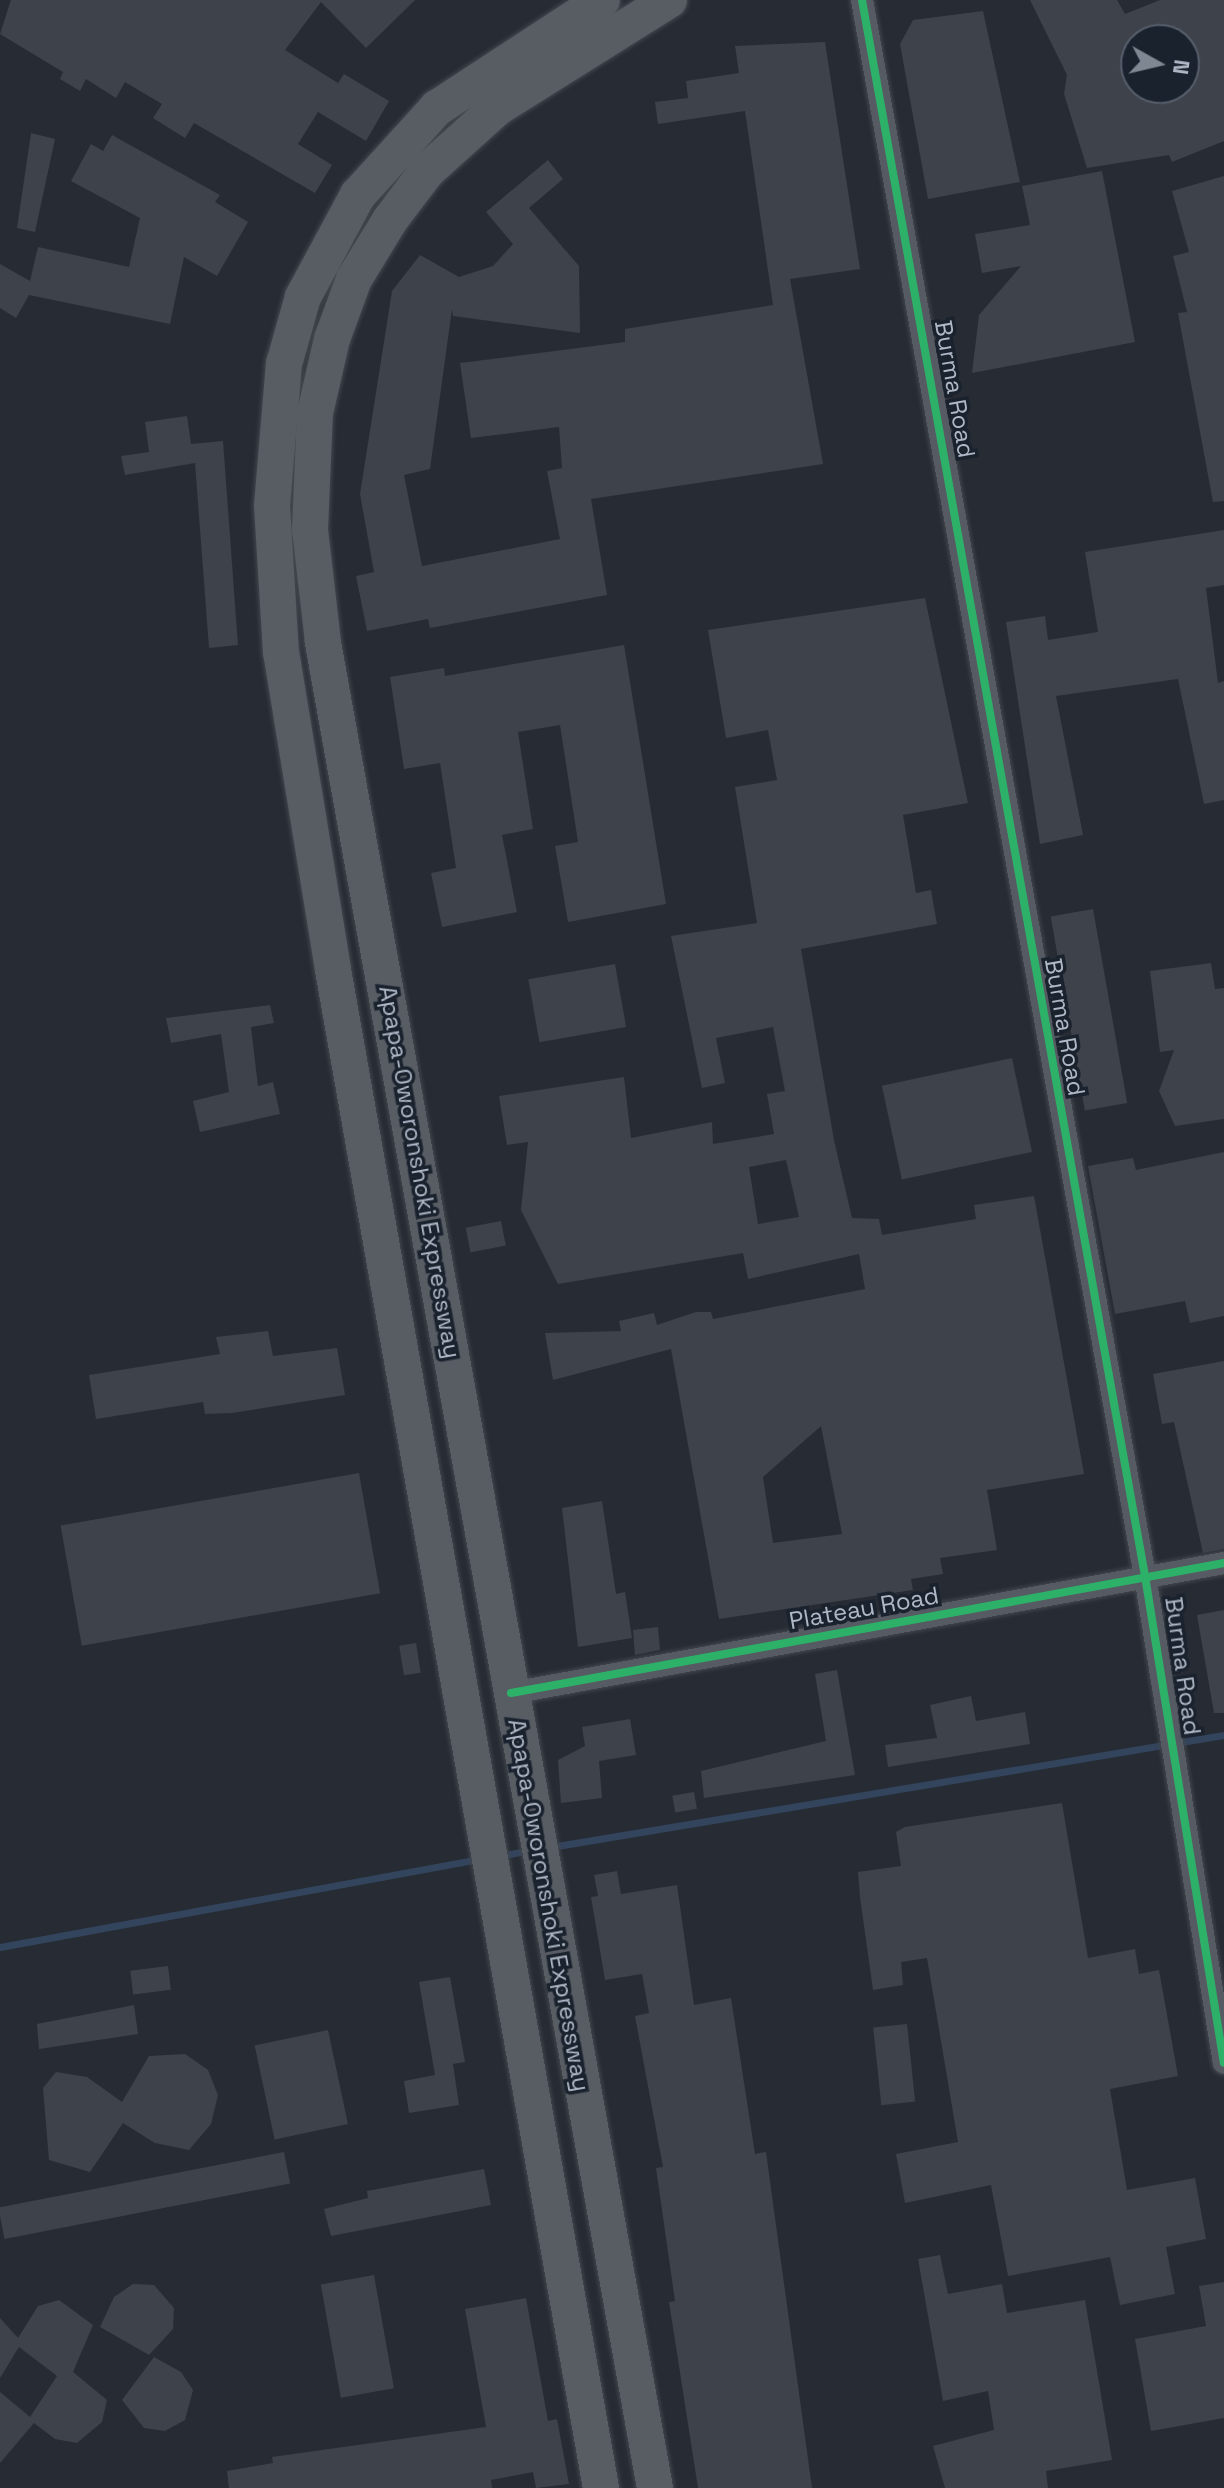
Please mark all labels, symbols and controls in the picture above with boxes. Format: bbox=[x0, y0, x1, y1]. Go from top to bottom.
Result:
north arrow bbox=[1120, 24, 1200, 104]
text: N bbox=[1167, 58, 1197, 76]
street label: Burma Road bbox=[929, 318, 981, 460]
street label: Burma Road bbox=[1039, 956, 1091, 1098]
street label: Apapa-Oworonshoki Expressway bbox=[373, 983, 467, 1361]
street label: Plateau Road bbox=[787, 1581, 941, 1635]
street label: Burma Road bbox=[1159, 1595, 1207, 1737]
street label: Apapa-Oworonshoki Expressway bbox=[502, 1716, 596, 2094]

